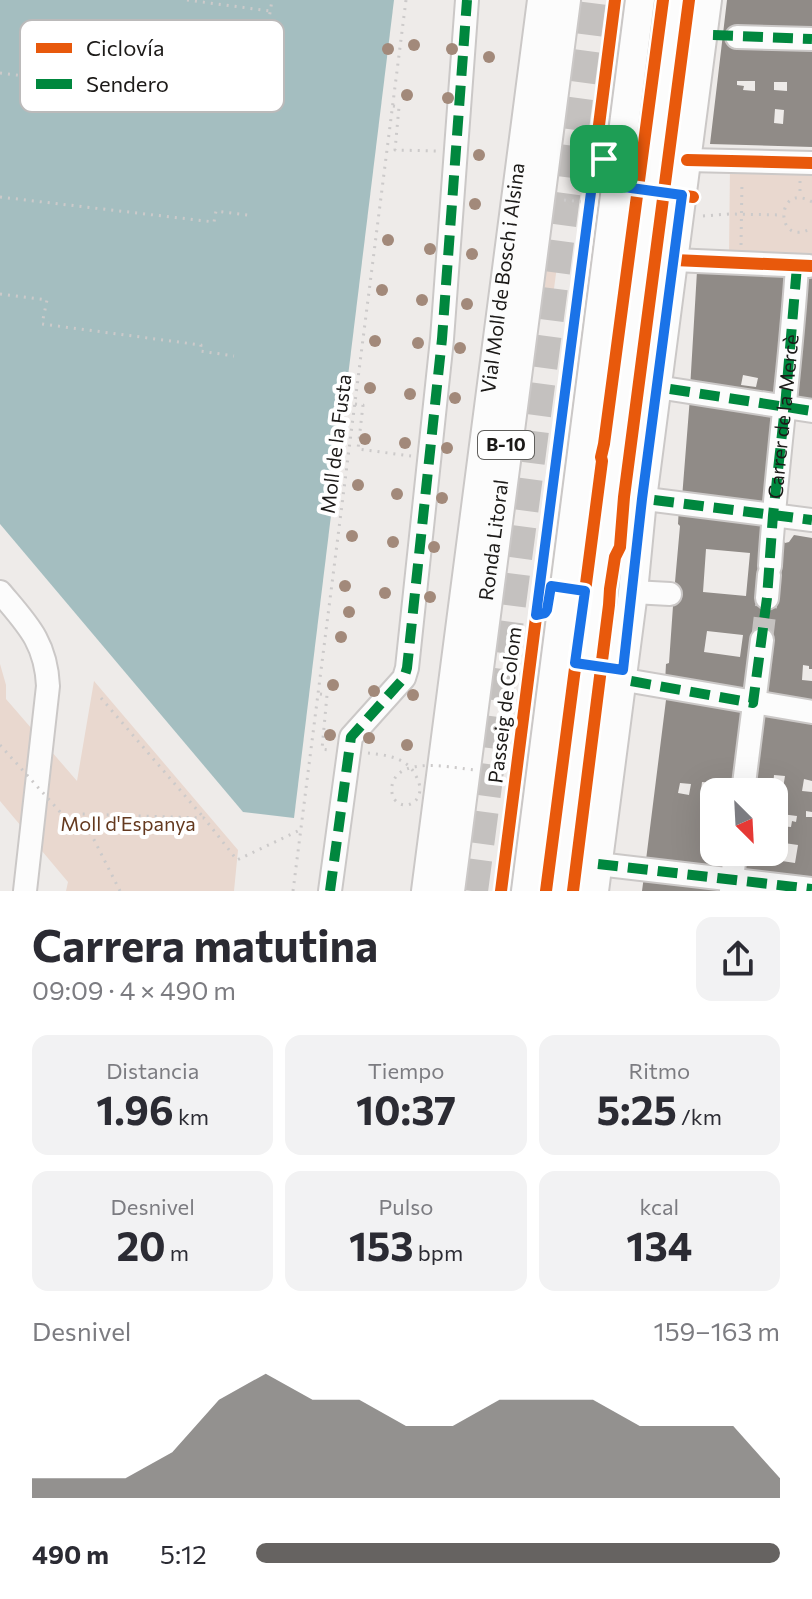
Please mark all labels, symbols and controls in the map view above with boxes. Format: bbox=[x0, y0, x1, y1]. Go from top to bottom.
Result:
legend bbox=[20, 20, 284, 112]
text: Ciclovía bbox=[86, 34, 164, 61]
text: Sendero bbox=[86, 70, 169, 97]
pin bbox=[570, 125, 638, 193]
icon: arrive bbox=[582, 137, 626, 181]
street label: Vial Moll de Bosch i Alsina bbox=[475, 161, 529, 395]
street label: Carrer de la Mercè bbox=[762, 333, 803, 500]
street label: Moll de la Fusta bbox=[315, 373, 355, 515]
road number: B-10 bbox=[478, 431, 534, 459]
street label: Ronda Litoral bbox=[473, 478, 512, 602]
street label: Passeig de Colom bbox=[482, 625, 526, 785]
north arrow bbox=[700, 778, 788, 866]
map controls bbox=[700, 778, 788, 866]
park label: Moll d'Espanya bbox=[60, 811, 196, 835]
text: Carrera matutina bbox=[32, 917, 378, 971]
button: share bbox=[696, 917, 780, 1001]
text: 09:09 · 4 × 490 m bbox=[32, 974, 236, 1005]
text: Distancia bbox=[106, 1057, 199, 1084]
text: Tiempo bbox=[368, 1057, 444, 1084]
text: Ritmo bbox=[628, 1057, 690, 1084]
text: 1.96 bbox=[96, 1084, 174, 1133]
text: 10:37 bbox=[356, 1084, 456, 1133]
text: 5:25 bbox=[597, 1084, 677, 1133]
text: km bbox=[174, 1103, 209, 1130]
text: /km bbox=[677, 1103, 722, 1130]
text: Desnivel bbox=[111, 1193, 195, 1220]
text: Pulso bbox=[379, 1193, 433, 1220]
text: kcal bbox=[640, 1193, 679, 1220]
text: 20 bbox=[116, 1220, 166, 1269]
text: 153 bbox=[349, 1220, 414, 1269]
text: 134 bbox=[626, 1220, 692, 1269]
text: m bbox=[166, 1239, 189, 1266]
text: bpm bbox=[414, 1239, 463, 1266]
text: Desnivel bbox=[32, 1315, 131, 1346]
text: 159–163 m bbox=[654, 1315, 780, 1346]
text: 490 m bbox=[32, 1538, 109, 1569]
text: 5:12 bbox=[160, 1538, 207, 1569]

